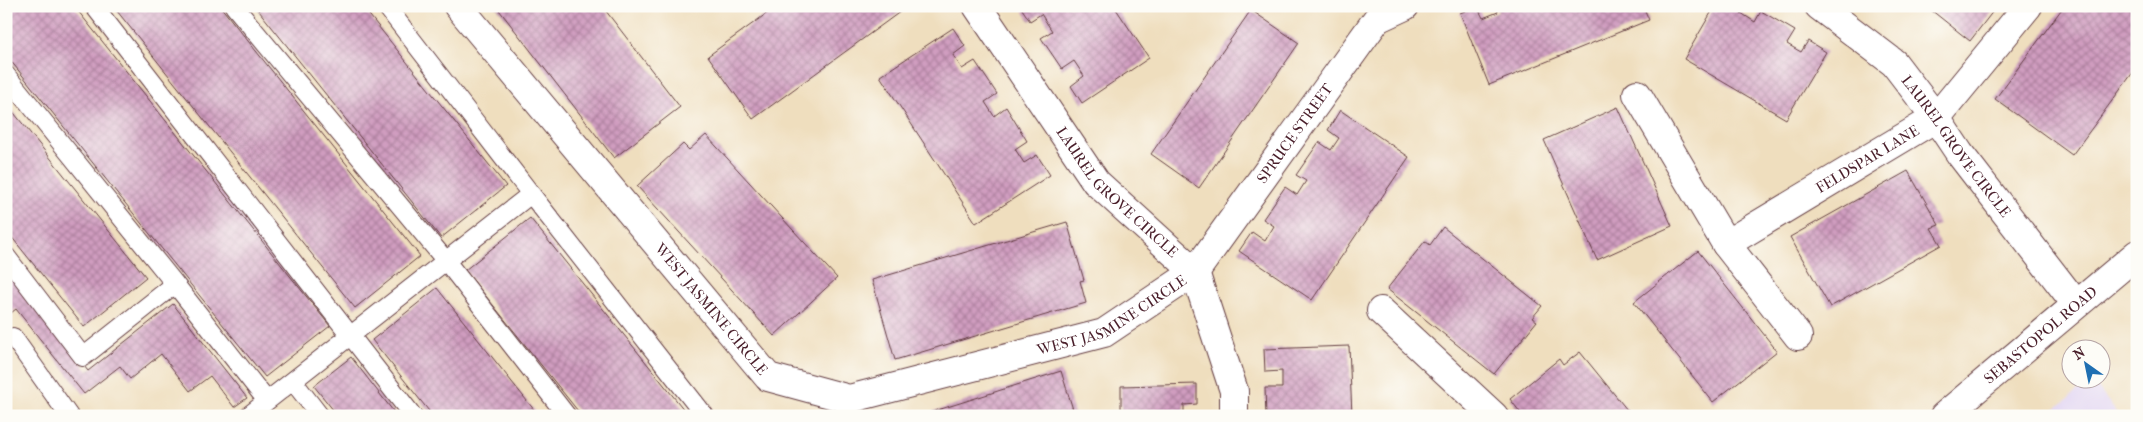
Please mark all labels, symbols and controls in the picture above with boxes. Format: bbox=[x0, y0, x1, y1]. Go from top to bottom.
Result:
street label: LAUREL GROVE CIRCLE bbox=[1898, 72, 2014, 221]
street label: SPRUCE STREET bbox=[1253, 79, 1337, 187]
street label: FELDSPAR LANE bbox=[1813, 121, 1922, 197]
street label: LAUREL GROVE CIRCLE bbox=[1052, 124, 1182, 261]
street label: WEST JASMINE CIRCLE bbox=[650, 239, 771, 379]
street label: WEST JASMINE CIRCLE bbox=[1034, 271, 1190, 359]
street label: SEBASTOPOL ROAD bbox=[1980, 282, 2101, 388]
north arrow bbox=[2060, 340, 2110, 390]
text: N bbox=[2070, 343, 2089, 364]

